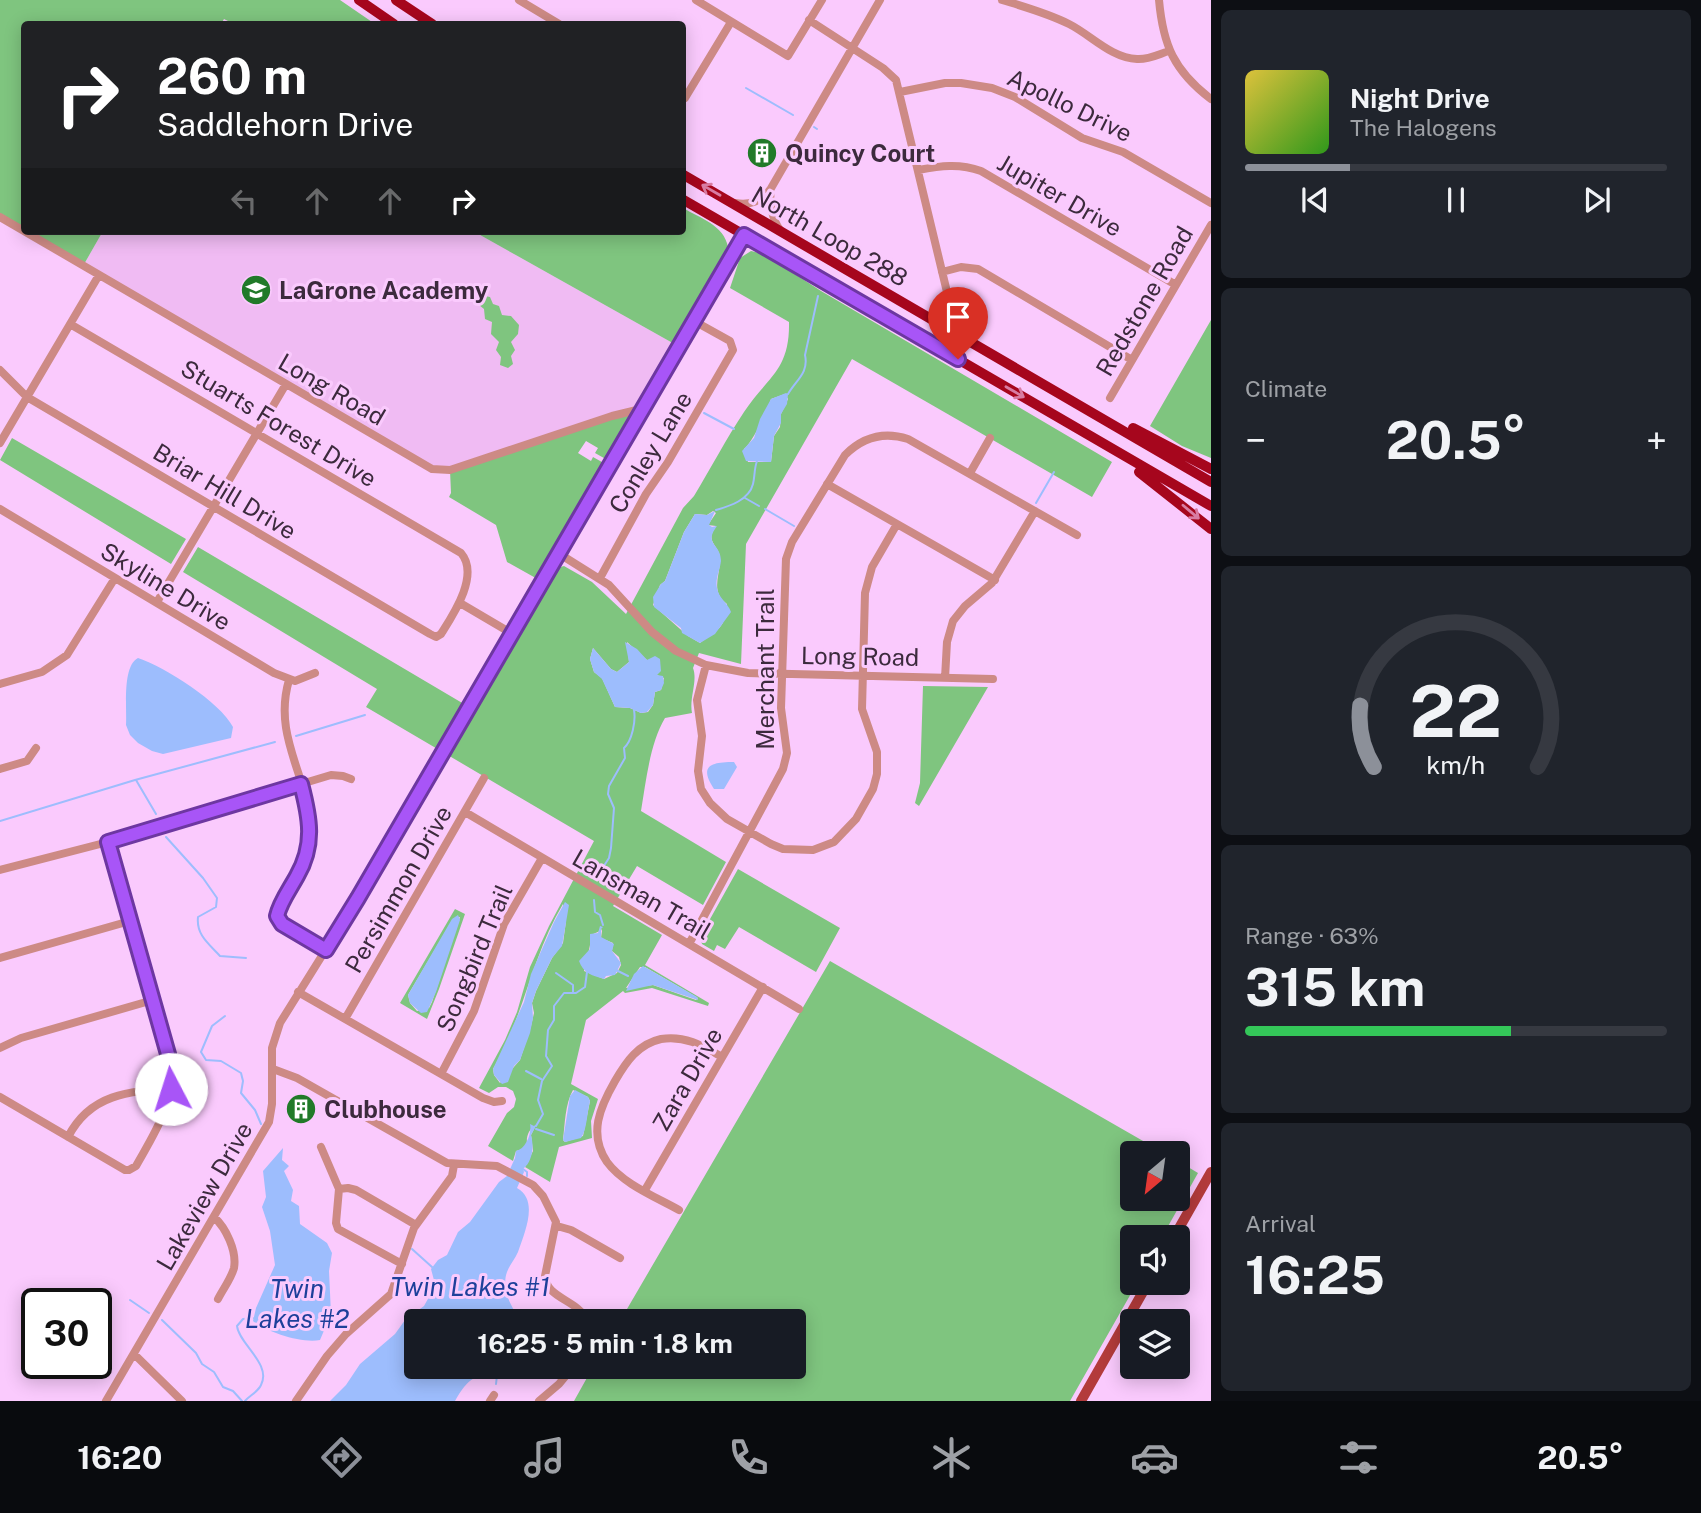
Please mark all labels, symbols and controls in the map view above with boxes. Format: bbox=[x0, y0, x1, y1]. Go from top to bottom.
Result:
text: 260 m bbox=[157, 47, 307, 105]
icon: right bbox=[42, 49, 133, 140]
street label: Apollo Drive bbox=[1003, 63, 1137, 147]
text: Night Drive bbox=[1350, 83, 1490, 114]
text: Saddlehorn Drive bbox=[157, 106, 413, 143]
text: The Halogens bbox=[1350, 114, 1497, 141]
building icon: Quincy Court bbox=[745, 136, 779, 170]
place label: Quincy Court bbox=[785, 139, 935, 167]
street label: Jupiter Drive bbox=[993, 148, 1127, 242]
street label: North Loop 288 bbox=[747, 180, 913, 292]
icon: previous bbox=[1296, 181, 1334, 219]
icon: pause bbox=[1437, 181, 1475, 219]
icon: next bbox=[1578, 181, 1616, 219]
icon: left bbox=[225, 182, 263, 220]
icon: ahead bbox=[298, 182, 336, 220]
icon: ahead bbox=[371, 182, 409, 220]
icon: right bbox=[444, 182, 482, 220]
one-way arrow bbox=[701, 183, 721, 197]
street label: Redstone Road bbox=[1090, 221, 1198, 381]
school or university icon: LaGrone Academy bbox=[239, 273, 273, 307]
place label: LaGrone Academy bbox=[279, 276, 489, 304]
pin bbox=[928, 287, 988, 359]
icon: arrive bbox=[939, 298, 977, 336]
street label: Long Road bbox=[274, 347, 390, 431]
street label: Stuarts Forest Drive bbox=[176, 354, 382, 492]
text: Climate bbox=[1245, 375, 1327, 402]
one-way arrow bbox=[1004, 385, 1024, 399]
street label: Conley Lane bbox=[603, 386, 697, 518]
text: 20.5° bbox=[1386, 410, 1526, 471]
text: − bbox=[1245, 418, 1266, 463]
text: + bbox=[1646, 418, 1667, 463]
street label: Briar Hill Drive bbox=[148, 437, 302, 545]
one-way arrow bbox=[1181, 504, 1199, 520]
street label: Skyline Drive bbox=[96, 536, 236, 636]
street label: Merchant Trail bbox=[751, 588, 779, 750]
street label: Long Road bbox=[801, 641, 919, 671]
text: 22 bbox=[1410, 668, 1502, 753]
text: km/h bbox=[1427, 749, 1485, 779]
street label: Persimmon Drive bbox=[339, 800, 457, 978]
street label: Lansman Trail bbox=[568, 843, 716, 945]
street label: Songbird Trail bbox=[430, 880, 518, 1036]
text: Range · 63% bbox=[1245, 922, 1379, 949]
text: 315 km bbox=[1245, 957, 1425, 1018]
street label: Zara Drive bbox=[646, 1023, 728, 1135]
position arrow bbox=[134, 1052, 208, 1126]
building icon: Clubhouse bbox=[284, 1092, 318, 1126]
place label: Clubhouse bbox=[324, 1095, 447, 1123]
street label: Lakeview Drive bbox=[150, 1117, 258, 1275]
north arrow bbox=[1120, 1141, 1190, 1211]
map controls bbox=[1120, 1141, 1190, 1379]
text: Arrival bbox=[1245, 1210, 1316, 1237]
button: sound bbox=[1120, 1225, 1190, 1295]
text: 16:25 bbox=[1245, 1245, 1385, 1306]
water label: Twin Lakes #1 bbox=[390, 1271, 550, 1302]
water label: Twin Lakes #2 bbox=[245, 1273, 349, 1334]
speed limit sign: 30 bbox=[21, 1288, 112, 1379]
button: layers bbox=[1120, 1309, 1190, 1379]
text: 16:25 · 5 min · 1.8 km bbox=[477, 1328, 733, 1359]
icon: directions bbox=[317, 1433, 366, 1482]
icon: music bbox=[520, 1433, 569, 1482]
icon: phone bbox=[724, 1433, 773, 1482]
icon: climate bbox=[927, 1433, 976, 1482]
icon: car bbox=[1130, 1433, 1179, 1482]
icon: filters bbox=[1334, 1433, 1383, 1482]
text: 16:20 bbox=[77, 1439, 162, 1476]
text: 20.5° bbox=[1537, 1439, 1624, 1476]

